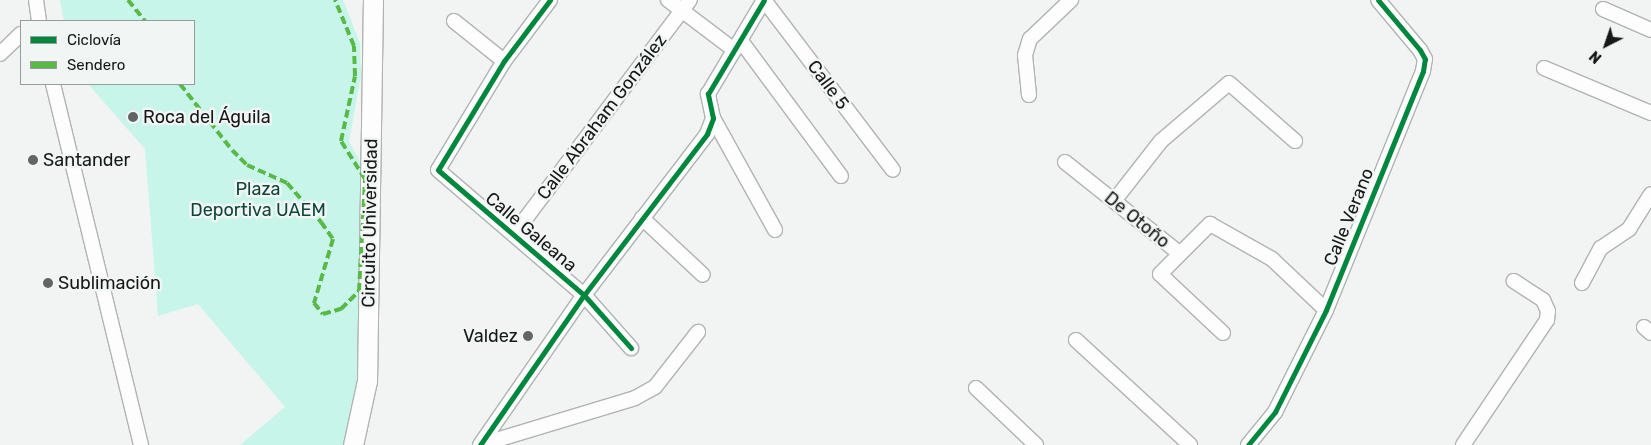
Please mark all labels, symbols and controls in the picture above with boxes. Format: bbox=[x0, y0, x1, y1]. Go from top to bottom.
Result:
legend bbox=[20, 20, 195, 85]
north arrow bbox=[1581, 20, 1631, 70]
street label: Calle Abraham González bbox=[533, 30, 671, 204]
text: Ciclovía bbox=[67, 31, 121, 49]
text: N bbox=[1586, 47, 1605, 66]
text: Sendero bbox=[67, 56, 125, 74]
street label: Calle 5 bbox=[803, 56, 853, 114]
place label: Roca del Águila bbox=[143, 106, 271, 128]
marker: Roca del Águila bbox=[127, 111, 139, 123]
street label: Circuito Universidad bbox=[358, 138, 382, 308]
place label: Santander bbox=[43, 149, 130, 171]
marker: Santander bbox=[27, 154, 39, 166]
street label: Calle Verano bbox=[1320, 165, 1378, 269]
park label: Plaza Deportiva UAEM bbox=[190, 179, 326, 222]
street label: De Otoño bbox=[1100, 187, 1174, 253]
street label: Calle Galeana bbox=[481, 188, 581, 276]
place label: Sublimación bbox=[58, 272, 161, 294]
marker: Sublimación bbox=[42, 277, 54, 289]
place label: Valdez bbox=[463, 325, 518, 347]
marker: Valdez bbox=[522, 330, 534, 342]

